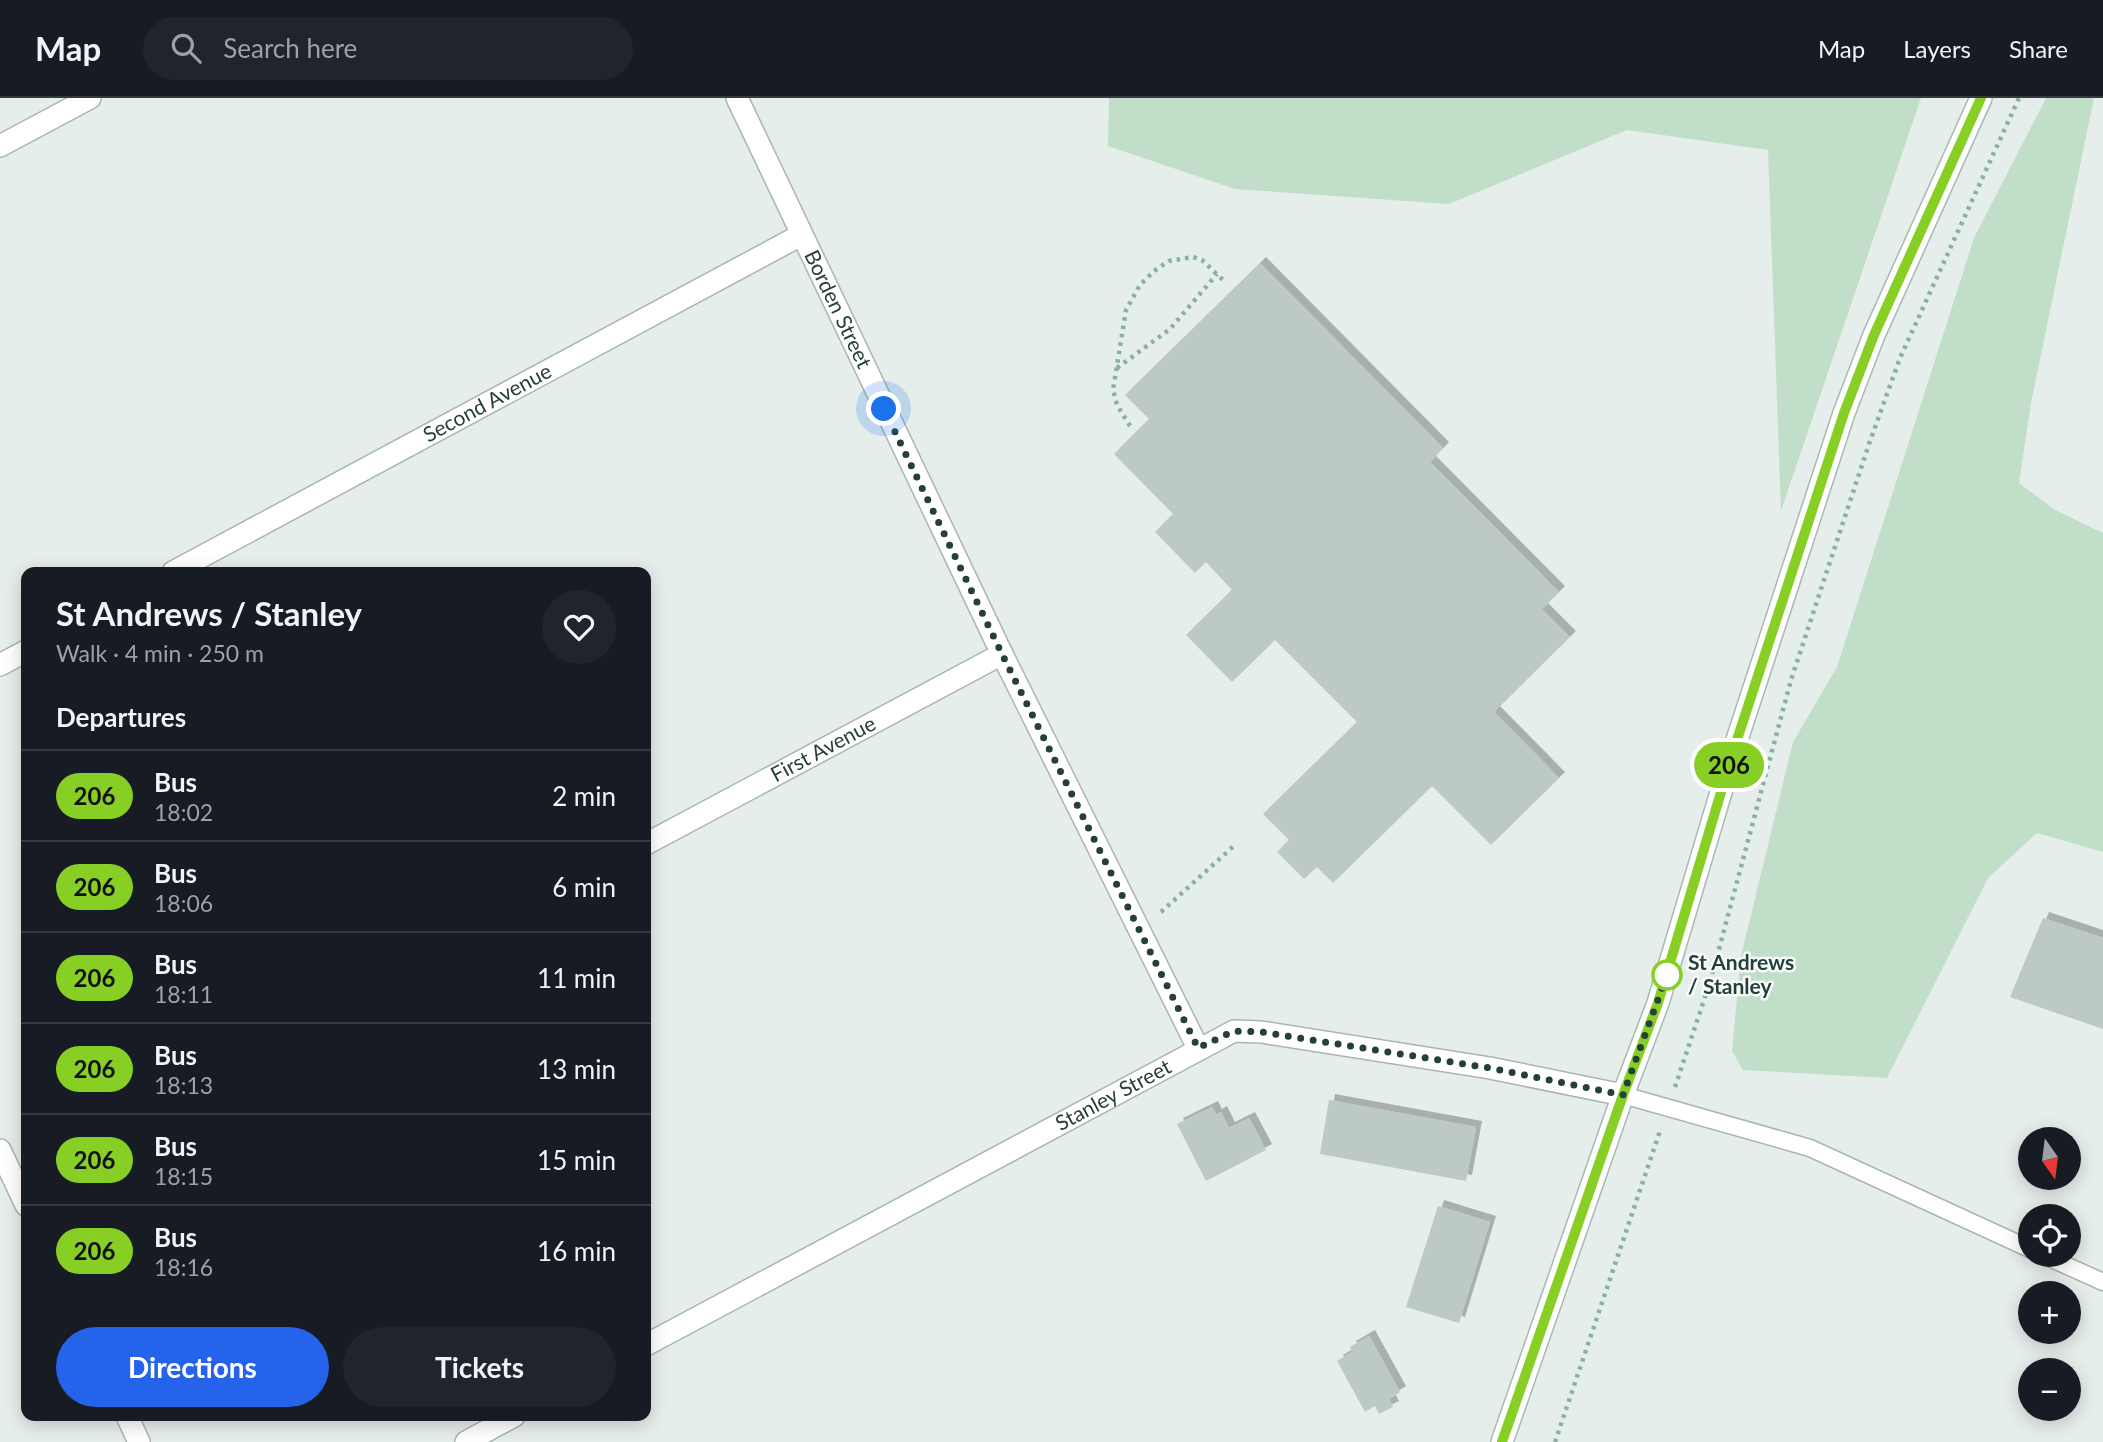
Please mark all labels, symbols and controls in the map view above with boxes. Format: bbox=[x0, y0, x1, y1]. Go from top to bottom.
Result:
search box bbox=[143, 17, 633, 80]
text: Map bbox=[35, 28, 101, 68]
icon: search bbox=[167, 29, 205, 67]
text: Search here bbox=[223, 32, 357, 64]
text: Map bbox=[1818, 34, 1865, 63]
text: Layers bbox=[1903, 34, 1971, 63]
text: Share bbox=[2009, 34, 2068, 63]
street label: Borden Street bbox=[800, 245, 878, 372]
street label: Second Avenue bbox=[418, 357, 555, 446]
your location bbox=[866, 391, 901, 426]
button: heart bbox=[542, 590, 616, 664]
text: St Andrews / Stanley bbox=[56, 593, 362, 633]
text: Walk · 4 min · 250 m bbox=[56, 639, 264, 667]
text: Departures bbox=[56, 701, 186, 733]
street label: First Avenue bbox=[766, 710, 879, 786]
line badge: 206 bbox=[1689, 742, 1769, 788]
text: 206 bbox=[1708, 750, 1750, 779]
text: Bus bbox=[154, 766, 197, 798]
text: 2 min bbox=[552, 780, 616, 812]
text: 206 bbox=[74, 781, 115, 810]
text: 18:02 bbox=[154, 798, 213, 826]
text: Bus bbox=[154, 857, 197, 889]
text: 6 min bbox=[552, 871, 616, 903]
text: 206 bbox=[74, 872, 115, 901]
text: 18:06 bbox=[154, 889, 213, 917]
text: Bus bbox=[154, 948, 197, 980]
place label: St Andrews / Stanley bbox=[1688, 949, 1794, 998]
marker: St Andrews / Stanley bbox=[1652, 960, 1682, 990]
text: 11 min bbox=[537, 962, 616, 994]
text: 206 bbox=[74, 963, 115, 992]
text: 18:11 bbox=[154, 980, 213, 1008]
text: Bus bbox=[154, 1039, 197, 1071]
text: 13 min bbox=[537, 1053, 616, 1085]
street label: Stanley Street bbox=[1051, 1053, 1175, 1135]
text: 206 bbox=[74, 1054, 115, 1083]
text: 18:13 bbox=[154, 1071, 213, 1099]
north arrow bbox=[2018, 1127, 2081, 1190]
map controls bbox=[2018, 1127, 2081, 1421]
text: Bus bbox=[154, 1130, 197, 1162]
text: 15 min bbox=[537, 1144, 616, 1176]
text: 206 bbox=[74, 1145, 115, 1174]
text: 18:15 bbox=[154, 1162, 213, 1190]
button: locate bbox=[2018, 1204, 2081, 1267]
text: Bus bbox=[154, 1221, 197, 1253]
text: 16 min bbox=[537, 1235, 616, 1267]
text: 206 bbox=[74, 1236, 115, 1265]
text: 18:16 bbox=[154, 1253, 213, 1281]
button: + bbox=[2018, 1281, 2081, 1344]
button: Directions bbox=[56, 1327, 329, 1407]
button: Tickets bbox=[343, 1327, 616, 1407]
button: − bbox=[2018, 1358, 2081, 1421]

